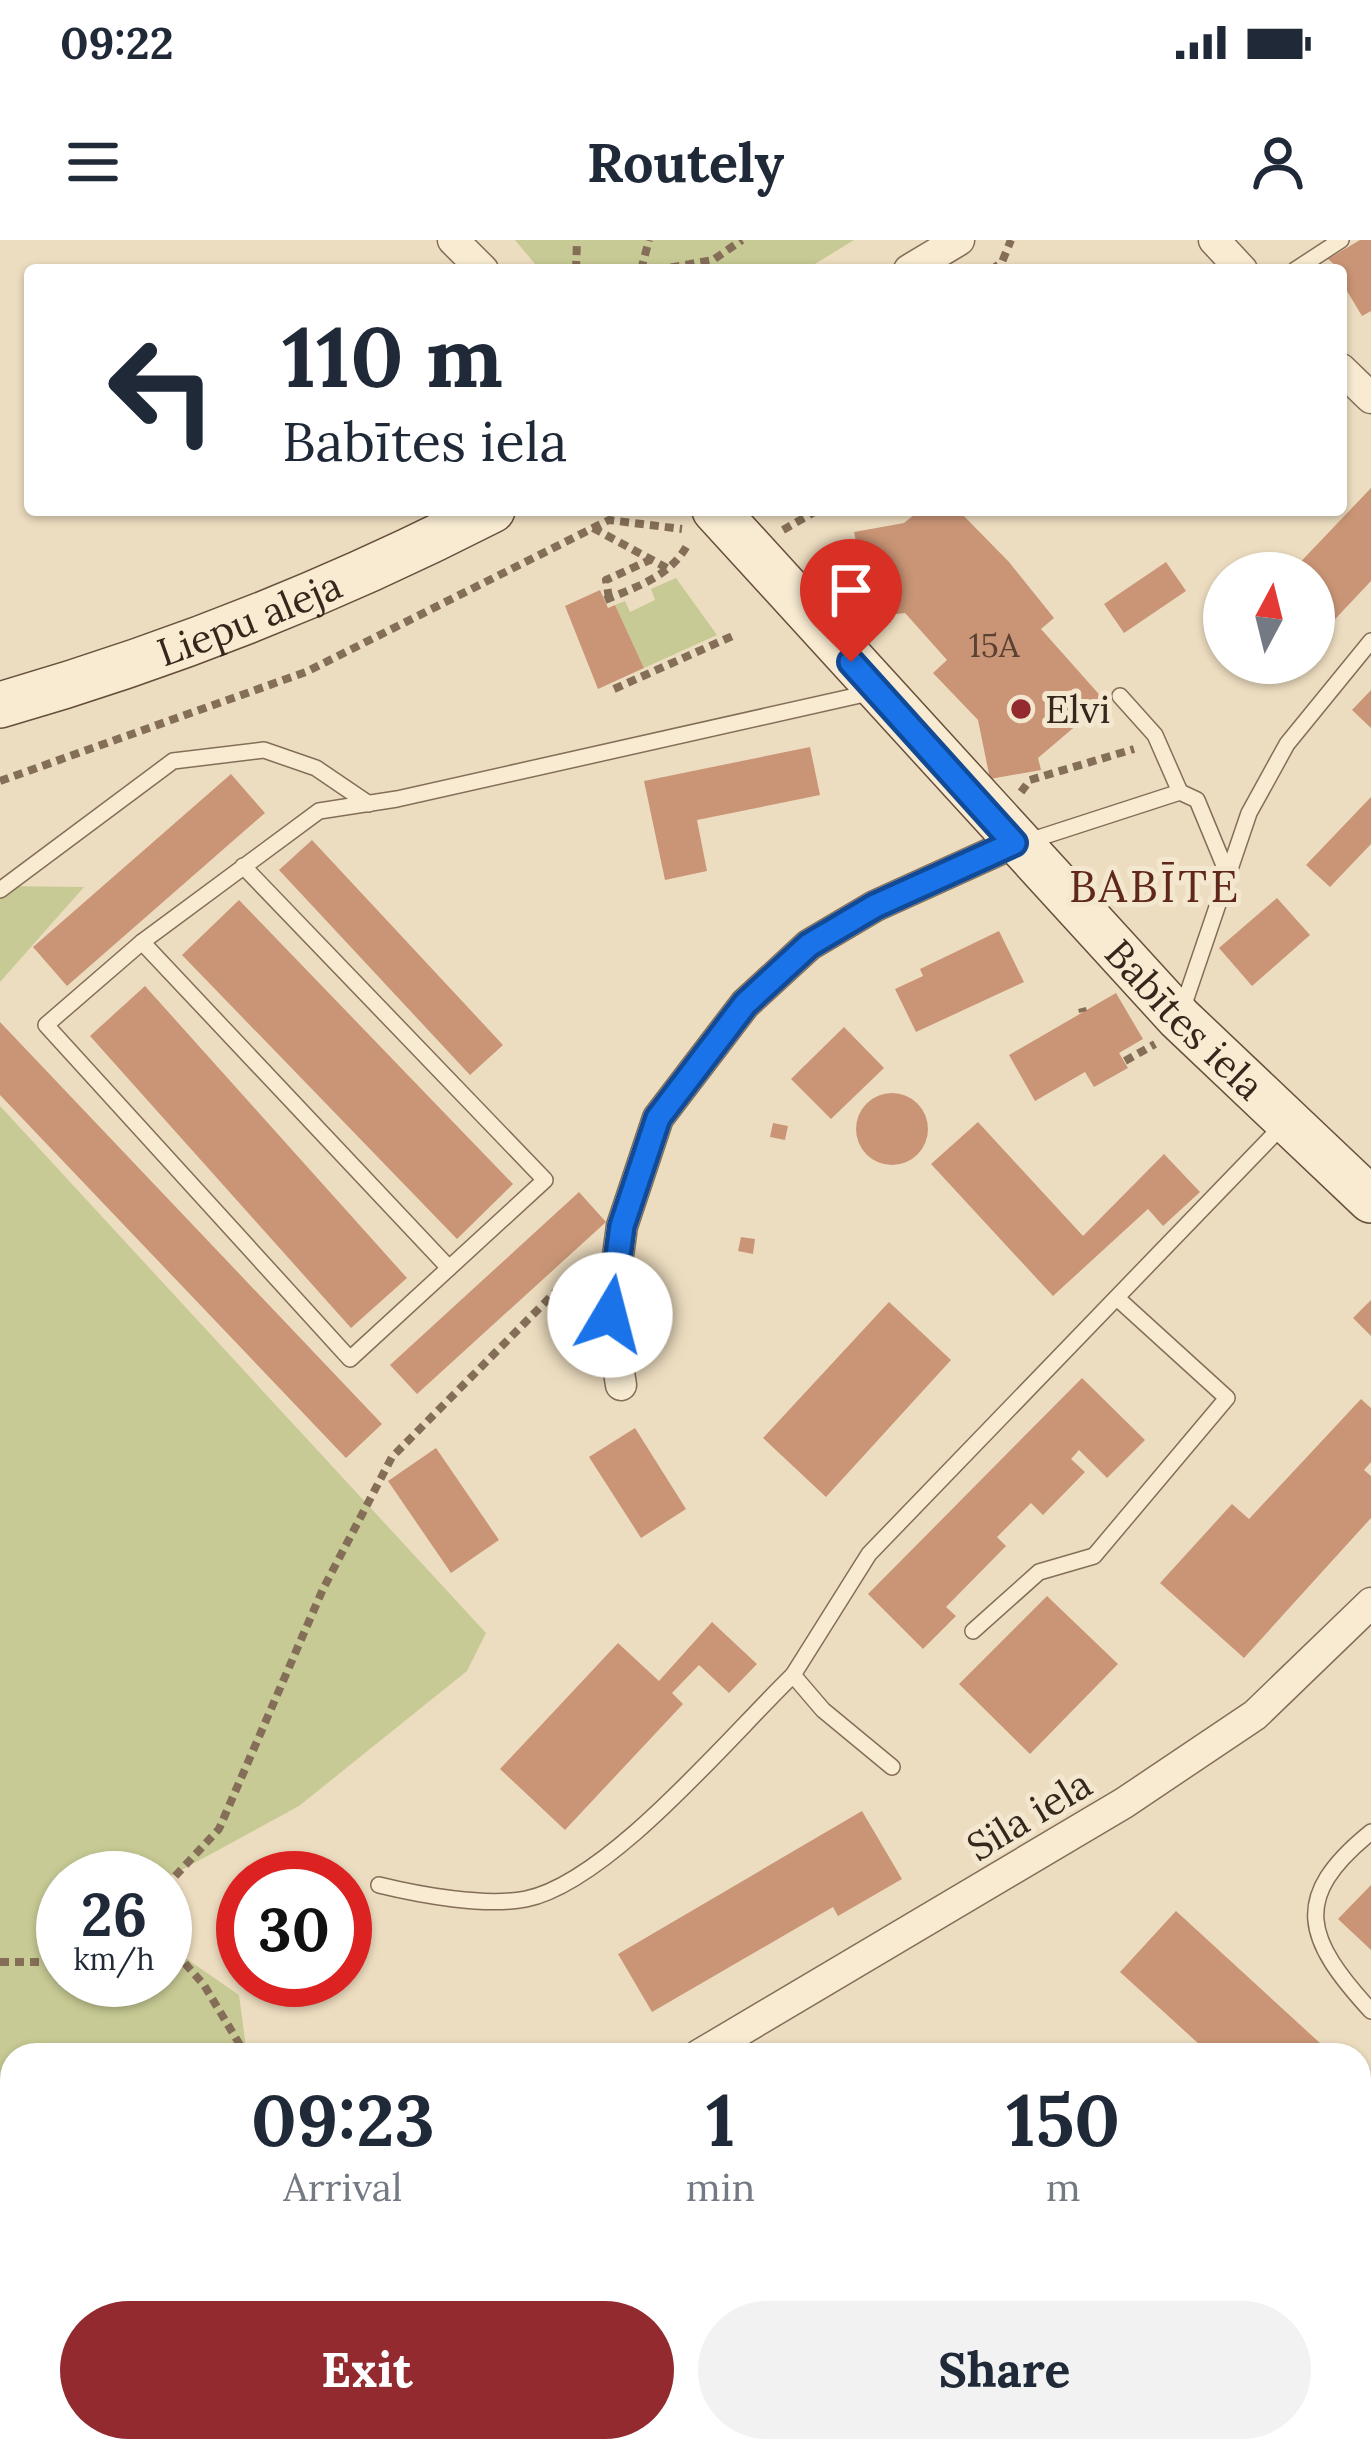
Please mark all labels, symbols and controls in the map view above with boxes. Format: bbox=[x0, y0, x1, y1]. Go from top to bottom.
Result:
text: 09:22 bbox=[60, 14, 174, 71]
text: Routely bbox=[587, 128, 784, 197]
icon: menu bbox=[60, 129, 126, 195]
icon: person bbox=[1245, 129, 1311, 195]
text: 110 m bbox=[282, 302, 503, 410]
icon: left bbox=[84, 312, 240, 468]
text: Babītes iela bbox=[282, 407, 567, 476]
pin bbox=[800, 539, 902, 662]
north arrow bbox=[1203, 552, 1335, 684]
map controls bbox=[1203, 552, 1335, 684]
icon: arrive bbox=[818, 557, 884, 623]
street label: Liepu aleja bbox=[151, 560, 349, 677]
house number: 15A bbox=[969, 624, 1021, 666]
place label: Elvi bbox=[1045, 684, 1110, 734]
marker: Elvi bbox=[1008, 696, 1034, 722]
district label: BABĪTE bbox=[1069, 857, 1241, 914]
street label: Babītes iela bbox=[1094, 929, 1275, 1110]
position arrow bbox=[547, 1252, 673, 1378]
street label: Sila iela bbox=[958, 1758, 1100, 1872]
speed limit sign: 30 bbox=[216, 1851, 372, 2007]
text: 26 bbox=[81, 1876, 147, 1952]
text: km/h bbox=[73, 1940, 155, 1978]
text: 09:23 bbox=[251, 2074, 435, 2166]
text: 1 bbox=[706, 2074, 735, 2166]
text: 150 bbox=[1006, 2074, 1120, 2166]
text: Arrival bbox=[283, 2162, 402, 2212]
text: min bbox=[686, 2162, 755, 2212]
text: m bbox=[1046, 2162, 1081, 2212]
button: Exit bbox=[60, 2301, 674, 2439]
button: Share bbox=[698, 2301, 1311, 2439]

